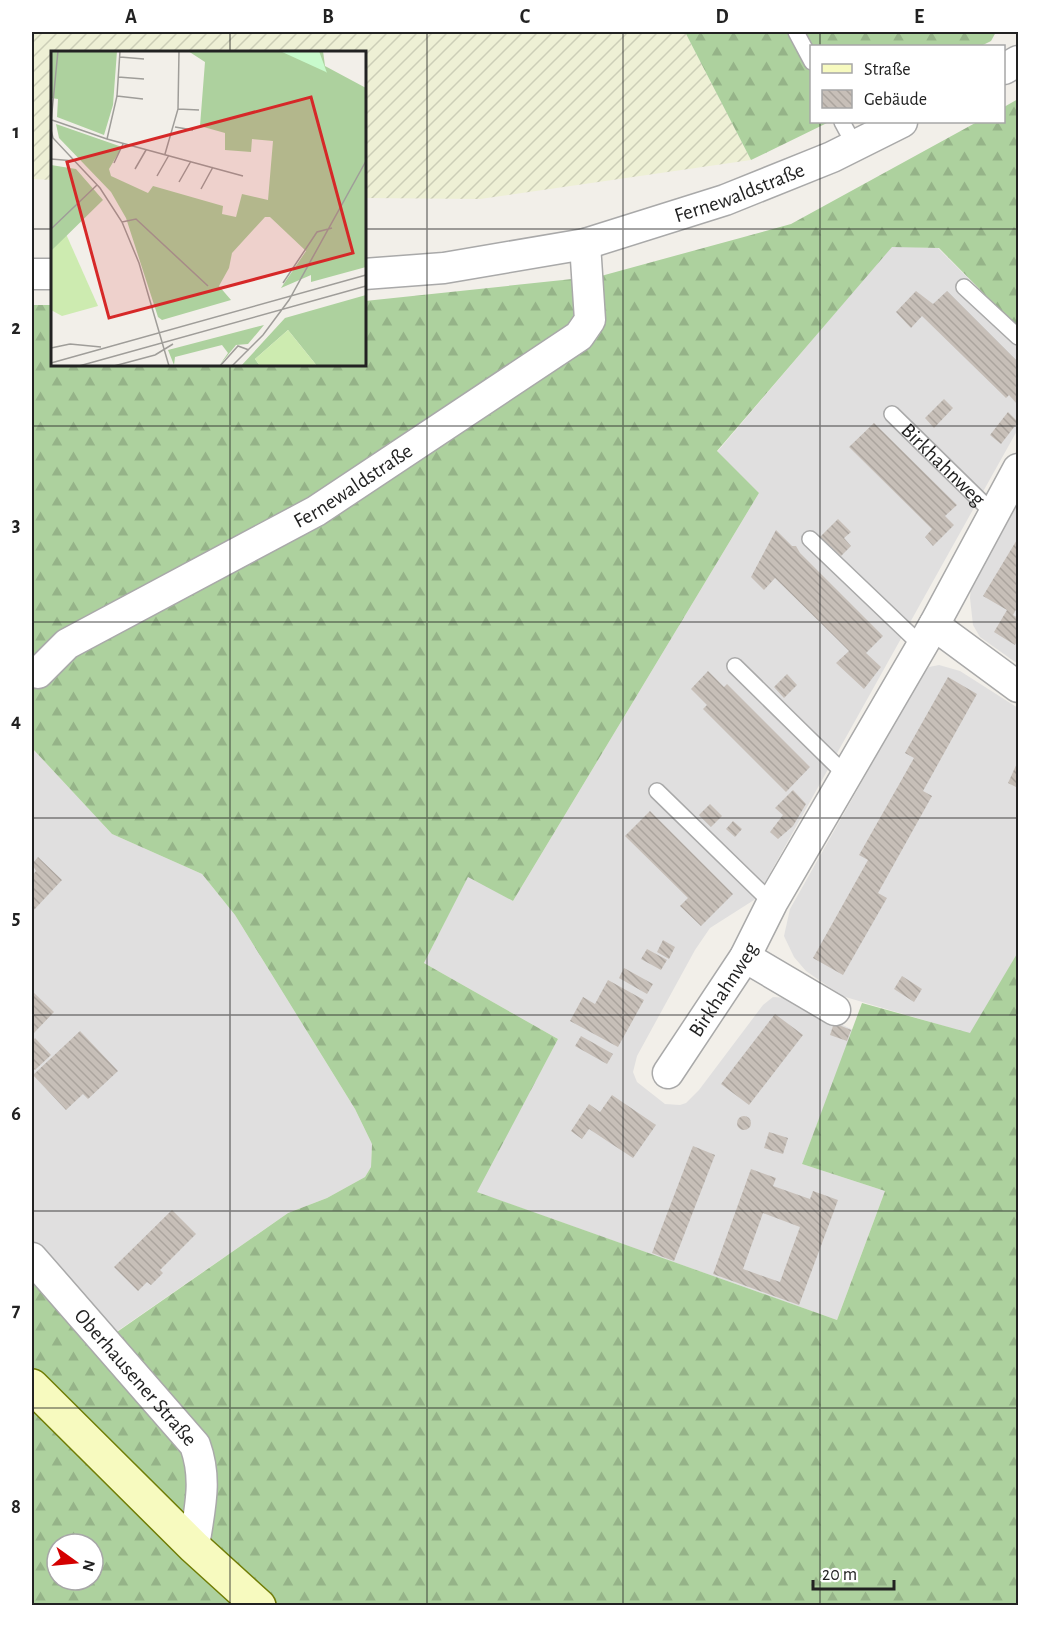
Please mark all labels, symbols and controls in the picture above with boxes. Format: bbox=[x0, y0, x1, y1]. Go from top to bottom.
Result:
text: A bbox=[125, 7, 137, 27]
text: B bbox=[322, 7, 334, 27]
text: C bbox=[520, 7, 531, 27]
text: D bbox=[715, 7, 729, 27]
text: E bbox=[914, 7, 924, 27]
legend bbox=[810, 45, 1005, 123]
inset map bbox=[51, 51, 366, 366]
text: Straße bbox=[864, 61, 910, 79]
text: Gebäude bbox=[864, 91, 927, 109]
text: 1 bbox=[12, 122, 20, 142]
street label: Fernewaldstraße bbox=[672, 159, 808, 226]
text: 2 bbox=[11, 318, 21, 338]
street label: Birkhahnweg bbox=[897, 419, 990, 511]
street label: Fernewaldstraße bbox=[290, 440, 416, 532]
text: 3 bbox=[12, 515, 20, 535]
text: 4 bbox=[11, 711, 21, 731]
text: 5 bbox=[12, 908, 20, 928]
street label: Birkhahnweg bbox=[685, 939, 762, 1041]
text: 6 bbox=[11, 1104, 21, 1124]
text: 7 bbox=[12, 1300, 21, 1320]
street label: Oberhausener Straße bbox=[70, 1305, 201, 1450]
text: 8 bbox=[11, 1497, 21, 1517]
north arrow bbox=[45, 1532, 105, 1592]
scale bar bbox=[813, 1553, 894, 1591]
text: N bbox=[79, 1558, 98, 1573]
text: 20 m bbox=[822, 1566, 857, 1584]

